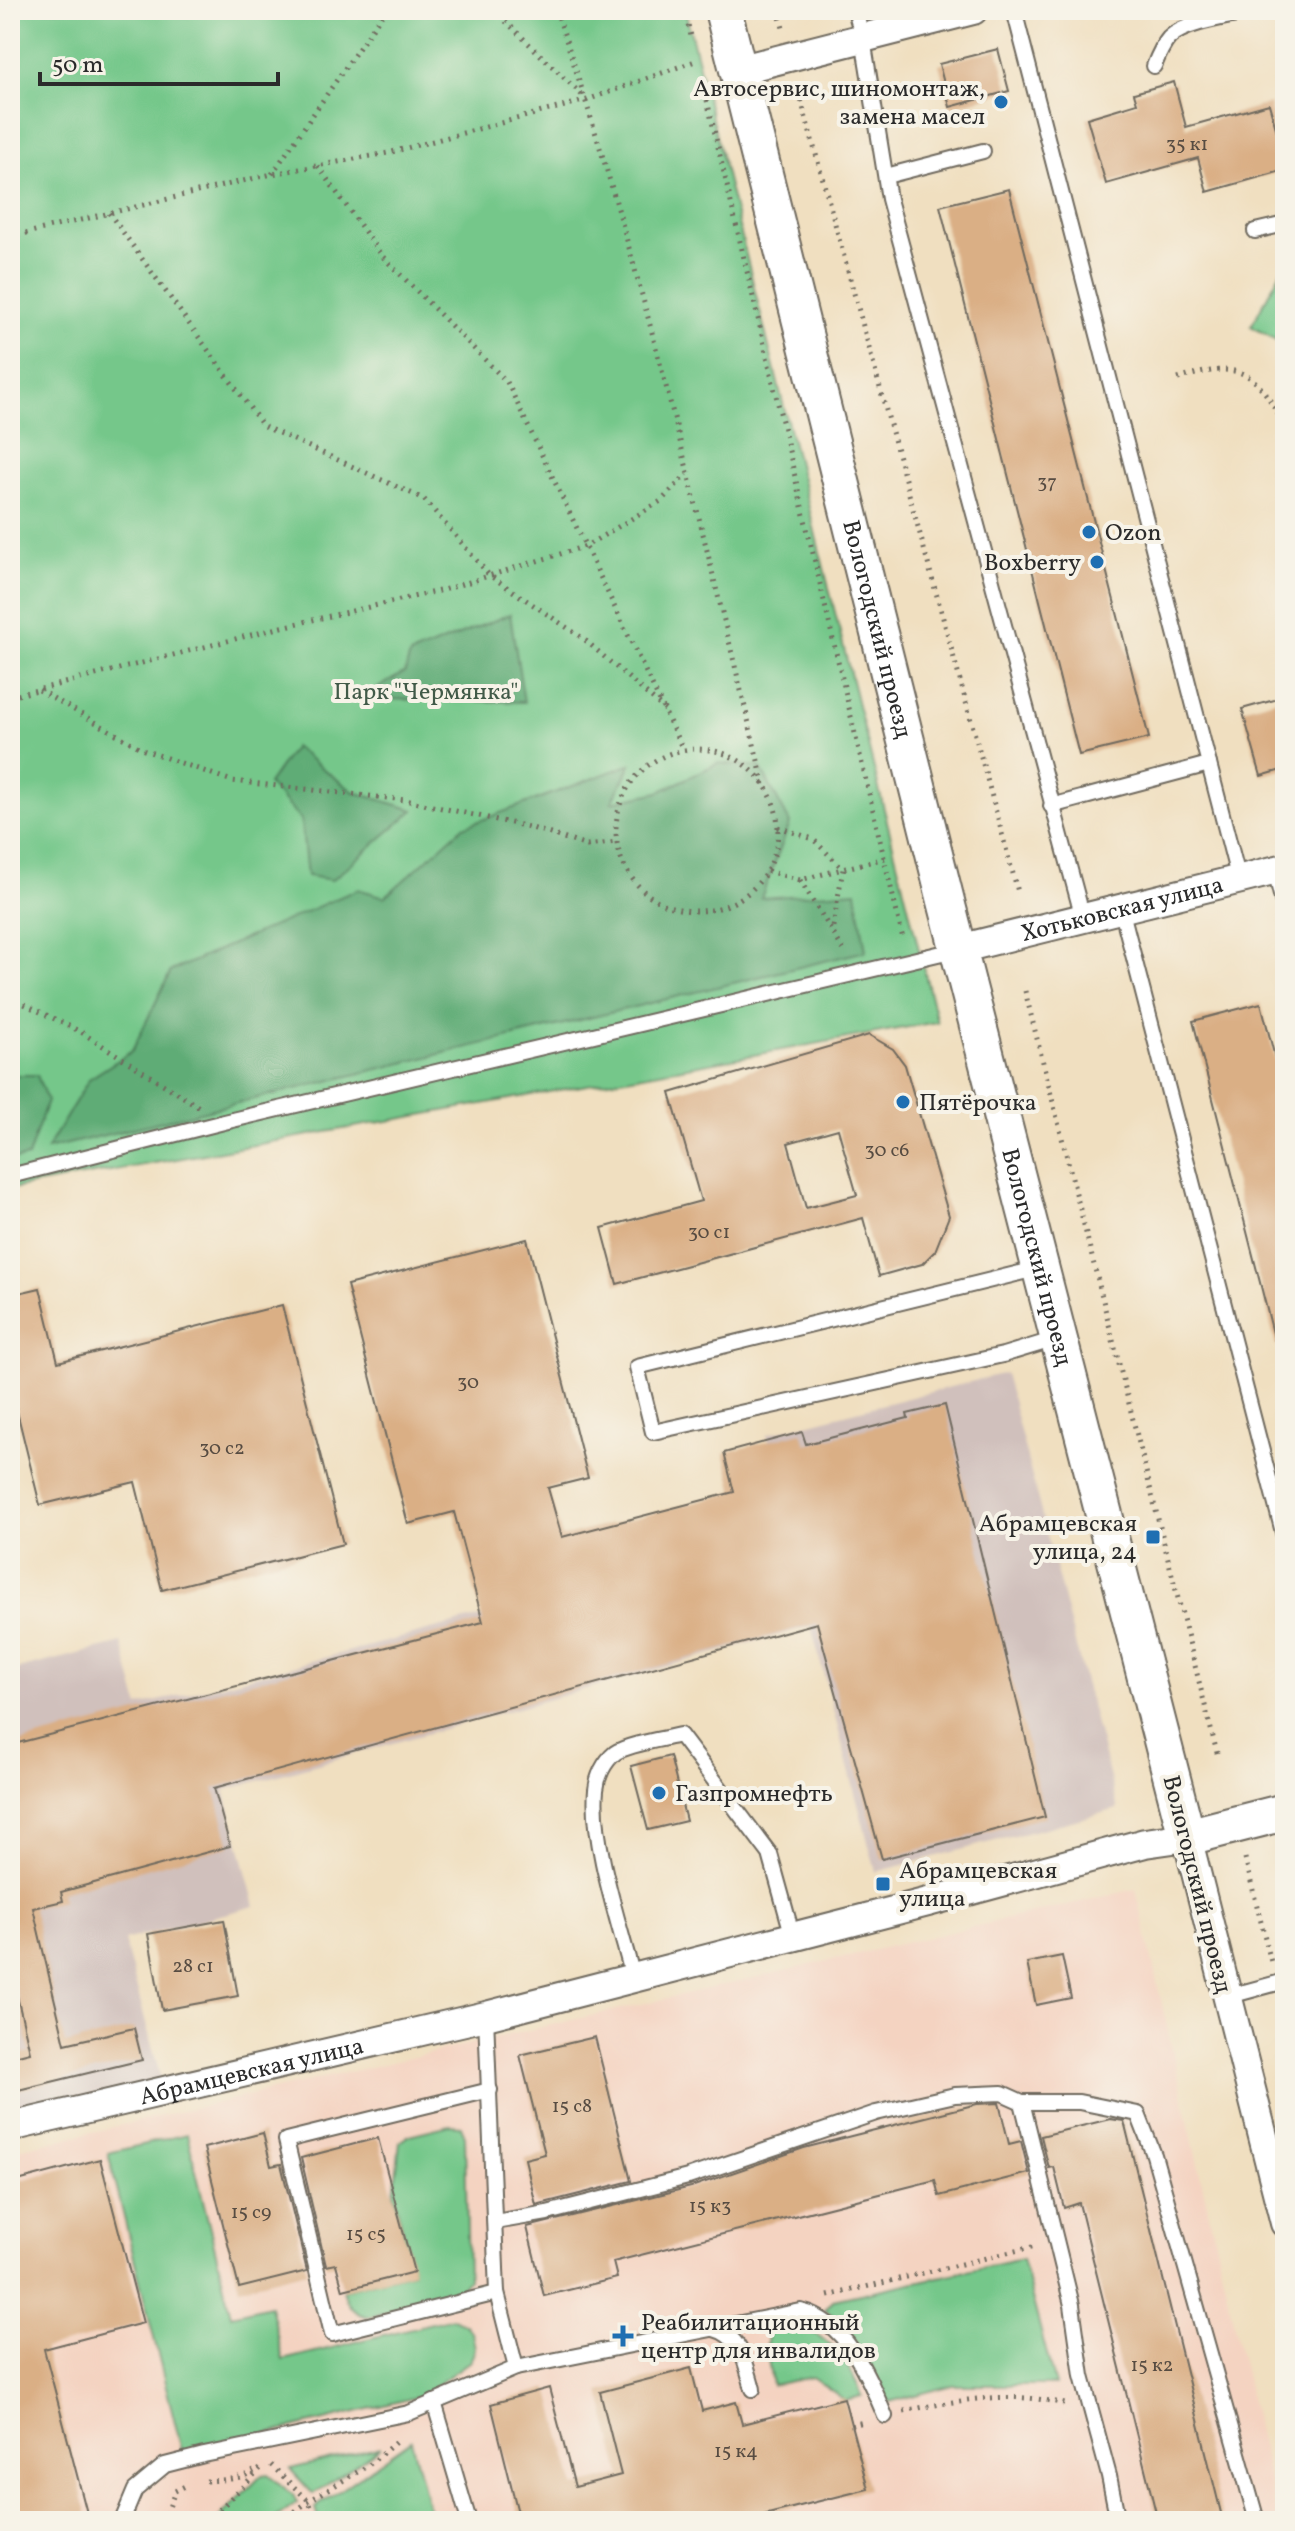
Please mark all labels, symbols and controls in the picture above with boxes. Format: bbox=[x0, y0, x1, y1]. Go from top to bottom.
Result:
scale bar bbox=[40, 36, 278, 86]
text: 50 m bbox=[52, 49, 104, 83]
place label: Автосервис, шиномонтаж, замена масел bbox=[693, 73, 985, 135]
marker: Автосервис, шиномонтаж, замена масел bbox=[992, 93, 1010, 111]
house number: 35 к1 bbox=[1166, 131, 1208, 159]
house number: 37 bbox=[1037, 469, 1057, 497]
street label: Вологодский проезд bbox=[832, 517, 920, 742]
place label: Ozon bbox=[1105, 517, 1162, 551]
marker: Ozon bbox=[1080, 523, 1098, 541]
place label: Boxberry bbox=[984, 547, 1081, 581]
marker: Boxberry bbox=[1088, 553, 1106, 571]
park label: Парк "Чермянка" bbox=[333, 676, 519, 710]
street label: Хотьковская улица bbox=[1018, 869, 1227, 952]
place label: Пятёрочка bbox=[919, 1087, 1037, 1121]
marker: Пятёрочка bbox=[894, 1093, 912, 1111]
house number: 30 с6 bbox=[865, 1137, 909, 1165]
street label: Вологодский проезд bbox=[991, 1145, 1080, 1370]
house number: 30 с1 bbox=[688, 1219, 730, 1247]
house number: 30 bbox=[457, 1369, 479, 1397]
house number: 30 с2 bbox=[199, 1435, 245, 1463]
place label: Абрамцевская улица, 24 bbox=[979, 1508, 1137, 1570]
marker: Абрамцевская улица, 24 bbox=[1144, 1528, 1162, 1546]
street label: Вологодский проезд bbox=[1153, 1772, 1240, 1997]
place label: Газпромнефть bbox=[675, 1778, 833, 1812]
marker: Газпромнефть bbox=[650, 1784, 668, 1802]
place label: Абрамцевская улица bbox=[899, 1855, 1057, 1917]
marker: Абрамцевская улица bbox=[874, 1875, 892, 1893]
house number: 28 с1 bbox=[172, 1953, 214, 1981]
street label: Абрамцевская улица bbox=[137, 2030, 367, 2115]
house number: 15 с8 bbox=[552, 2093, 592, 2121]
house number: 15 к3 bbox=[689, 2193, 731, 2221]
house number: 15 с9 bbox=[231, 2199, 271, 2227]
house number: 15 с5 bbox=[346, 2221, 386, 2249]
place label: Реабилитационный центр для инвалидов bbox=[641, 2307, 876, 2369]
marker: Реабилитационный центр для инвалидов bbox=[612, 2325, 634, 2347]
house number: 15 к2 bbox=[1131, 2352, 1173, 2380]
house number: 15 к4 bbox=[714, 2438, 758, 2466]

